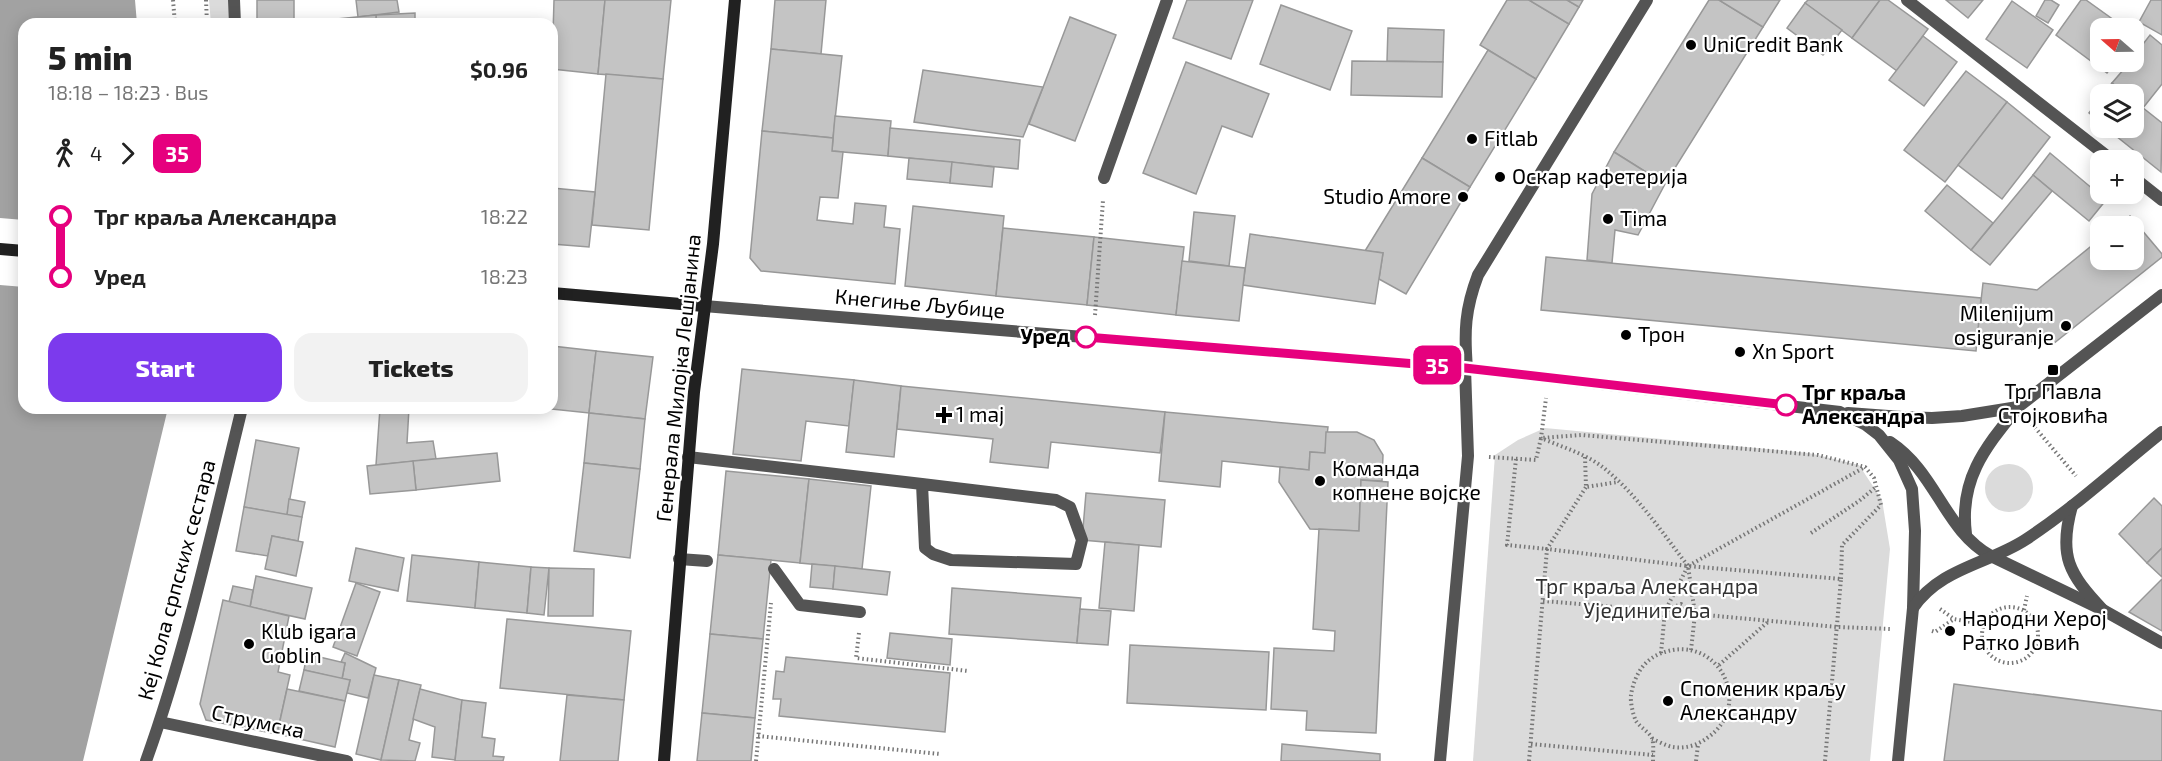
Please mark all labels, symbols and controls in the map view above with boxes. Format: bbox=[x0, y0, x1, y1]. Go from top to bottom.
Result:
north arrow bbox=[2090, 18, 2144, 72]
map controls bbox=[2090, 18, 2144, 270]
place label: UniCredit Bank bbox=[1703, 31, 1843, 56]
text: 5 min bbox=[48, 37, 132, 77]
marker: UniCredit Bank bbox=[1684, 38, 1698, 52]
text: $0.96 bbox=[470, 56, 528, 82]
text: 18:18 – 18:23 · Bus bbox=[48, 80, 208, 104]
button: layers bbox=[2090, 84, 2144, 138]
place label: Fitlab bbox=[1484, 125, 1538, 150]
marker: Fitlab bbox=[1465, 132, 1479, 146]
icon: walk bbox=[48, 137, 81, 170]
icon: forward bbox=[111, 137, 144, 170]
text: 4 bbox=[90, 141, 102, 165]
text: 35 bbox=[165, 141, 189, 166]
button: + bbox=[2090, 150, 2144, 204]
place label: Оскар кафетерија bbox=[1512, 163, 1688, 189]
marker: Оскар кафетерија bbox=[1493, 170, 1507, 184]
place label: Studio Amore bbox=[1323, 183, 1451, 208]
marker: Studio Amore bbox=[1456, 190, 1470, 204]
text: Трг краља Александра bbox=[94, 203, 337, 229]
text: 18:22 bbox=[481, 204, 528, 228]
place label: Tima bbox=[1620, 205, 1667, 230]
marker: Tima bbox=[1601, 212, 1615, 226]
button: − bbox=[2090, 216, 2144, 270]
street label: Генерала Милојка Лешјанина bbox=[650, 233, 706, 523]
text: Уред bbox=[94, 263, 146, 289]
text: 18:23 bbox=[481, 264, 528, 288]
street label: Кнегиње Љубице bbox=[834, 283, 1006, 323]
place label: Milenijum osiguranje bbox=[1954, 300, 2054, 350]
marker: Milenijum osiguranje bbox=[2059, 319, 2073, 333]
place label: Трон bbox=[1638, 321, 1685, 346]
place label: Уред bbox=[1020, 323, 1070, 348]
marker: Уред bbox=[1075, 326, 1097, 348]
marker: Трон bbox=[1619, 328, 1633, 342]
button: Start bbox=[48, 333, 282, 402]
button: Tickets bbox=[294, 333, 528, 402]
place label: Xn Sport bbox=[1752, 338, 1834, 363]
marker: Xn Sport bbox=[1733, 345, 1747, 359]
line badge: 35 bbox=[1410, 346, 1464, 385]
text: 35 bbox=[1425, 353, 1449, 378]
marker: Трг Павла Стојковића bbox=[2046, 363, 2060, 377]
place label: Трг Павла Стојковића bbox=[1998, 378, 2108, 428]
place label: Трг краља Александра bbox=[1802, 379, 1925, 428]
marker: Трг краља Александра bbox=[1775, 394, 1797, 416]
place label: 1 maj bbox=[956, 401, 1004, 427]
marker: 1 maj bbox=[937, 408, 951, 422]
place label: Команда копнене војске bbox=[1332, 455, 1481, 505]
street label: Кеј Кола српских сестара bbox=[131, 457, 221, 703]
marker: Команда копнене војске bbox=[1313, 474, 1327, 488]
park label: Трг краља Александра Ујединитеља bbox=[1536, 573, 1758, 623]
place label: Народни Херој Ратко Јовић bbox=[1962, 605, 2107, 654]
place label: Klub igara Goblin bbox=[261, 618, 357, 667]
marker: Народни Херој Ратко Јовић bbox=[1943, 624, 1957, 638]
marker: Klub igara Goblin bbox=[242, 637, 256, 651]
place label: Споменик краљу Александру bbox=[1680, 675, 1846, 725]
marker: Споменик краљу Александру bbox=[1661, 694, 1675, 708]
street label: Струмска bbox=[209, 698, 307, 744]

